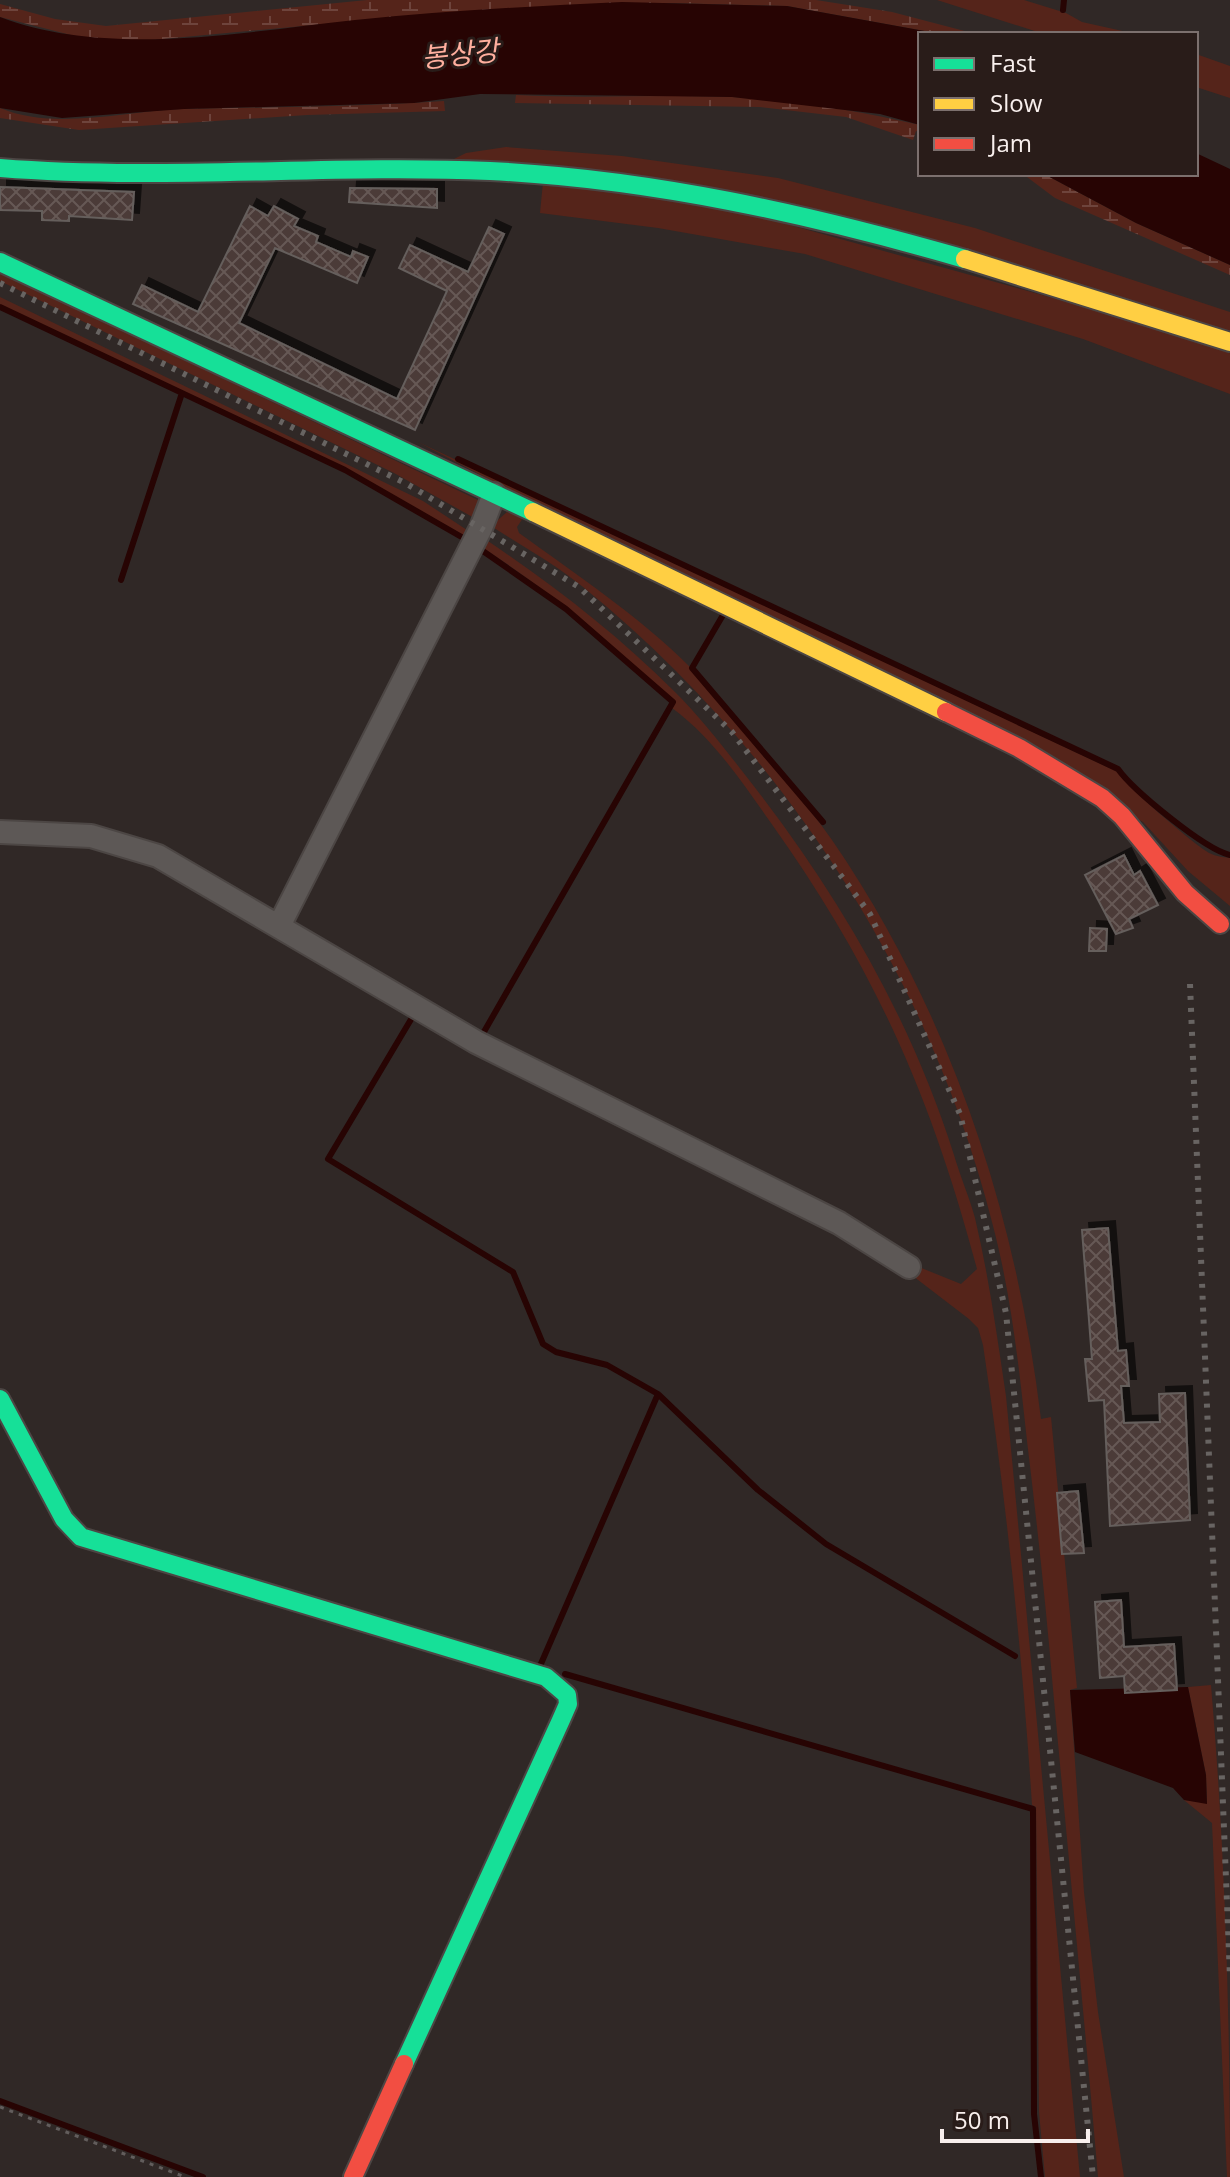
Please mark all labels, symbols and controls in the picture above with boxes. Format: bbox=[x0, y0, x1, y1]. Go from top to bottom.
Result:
water label: 봉상강 bbox=[419, 30, 504, 76]
legend bbox=[918, 32, 1198, 176]
text: Fast bbox=[990, 46, 1036, 79]
text: Slow bbox=[990, 86, 1043, 119]
text: Jam bbox=[988, 126, 1032, 159]
scale bar bbox=[942, 2093, 1088, 2143]
text: 50 m bbox=[954, 2103, 1010, 2136]

